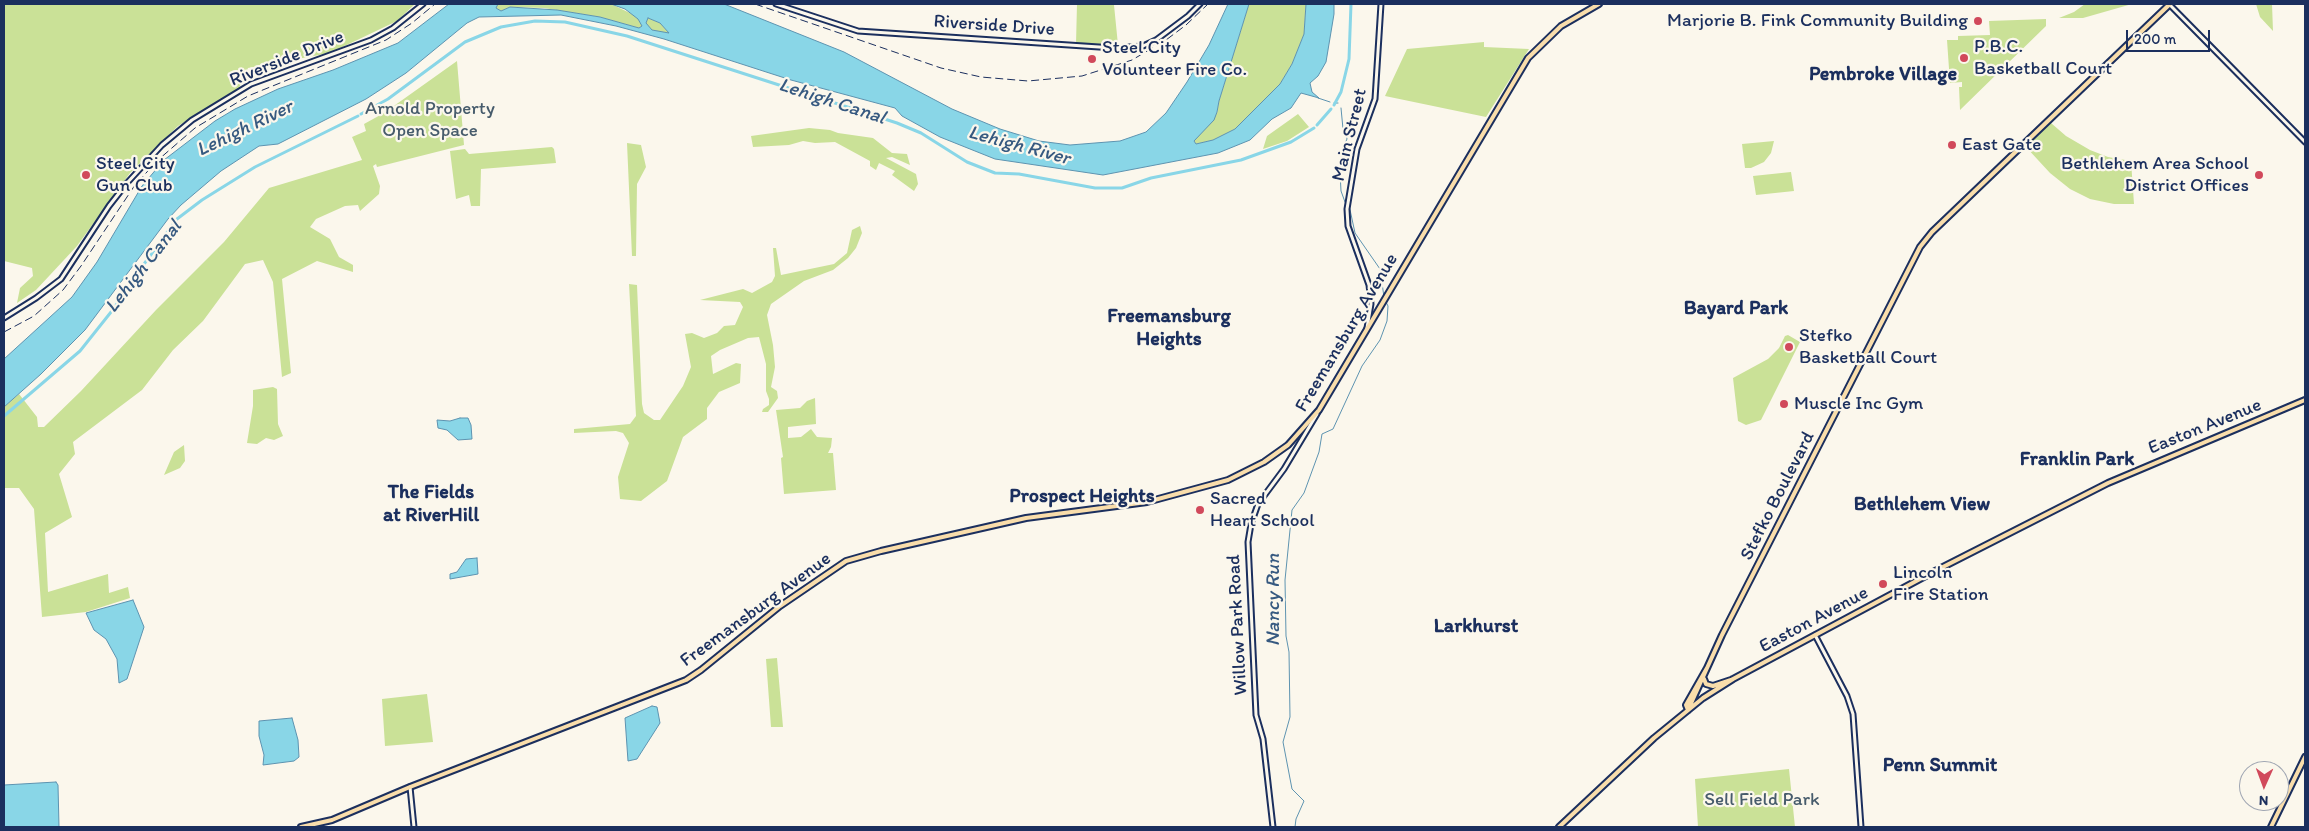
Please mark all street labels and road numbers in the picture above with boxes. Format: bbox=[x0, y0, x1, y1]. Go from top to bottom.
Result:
street label: Riverside Drive bbox=[933, 10, 1055, 42]
street label: Riverside Drive bbox=[227, 26, 347, 92]
street label: Main Street bbox=[1327, 86, 1373, 184]
street label: Freemansburg Avenue bbox=[1291, 250, 1403, 416]
street label: Easton Avenue bbox=[2145, 394, 2265, 460]
street label: Stefko Boulevard bbox=[1736, 428, 1820, 564]
street label: Freemansburg Avenue bbox=[676, 548, 836, 672]
street label: Willow Park Road bbox=[1223, 554, 1253, 696]
street label: Easton Avenue bbox=[1756, 582, 1872, 658]

